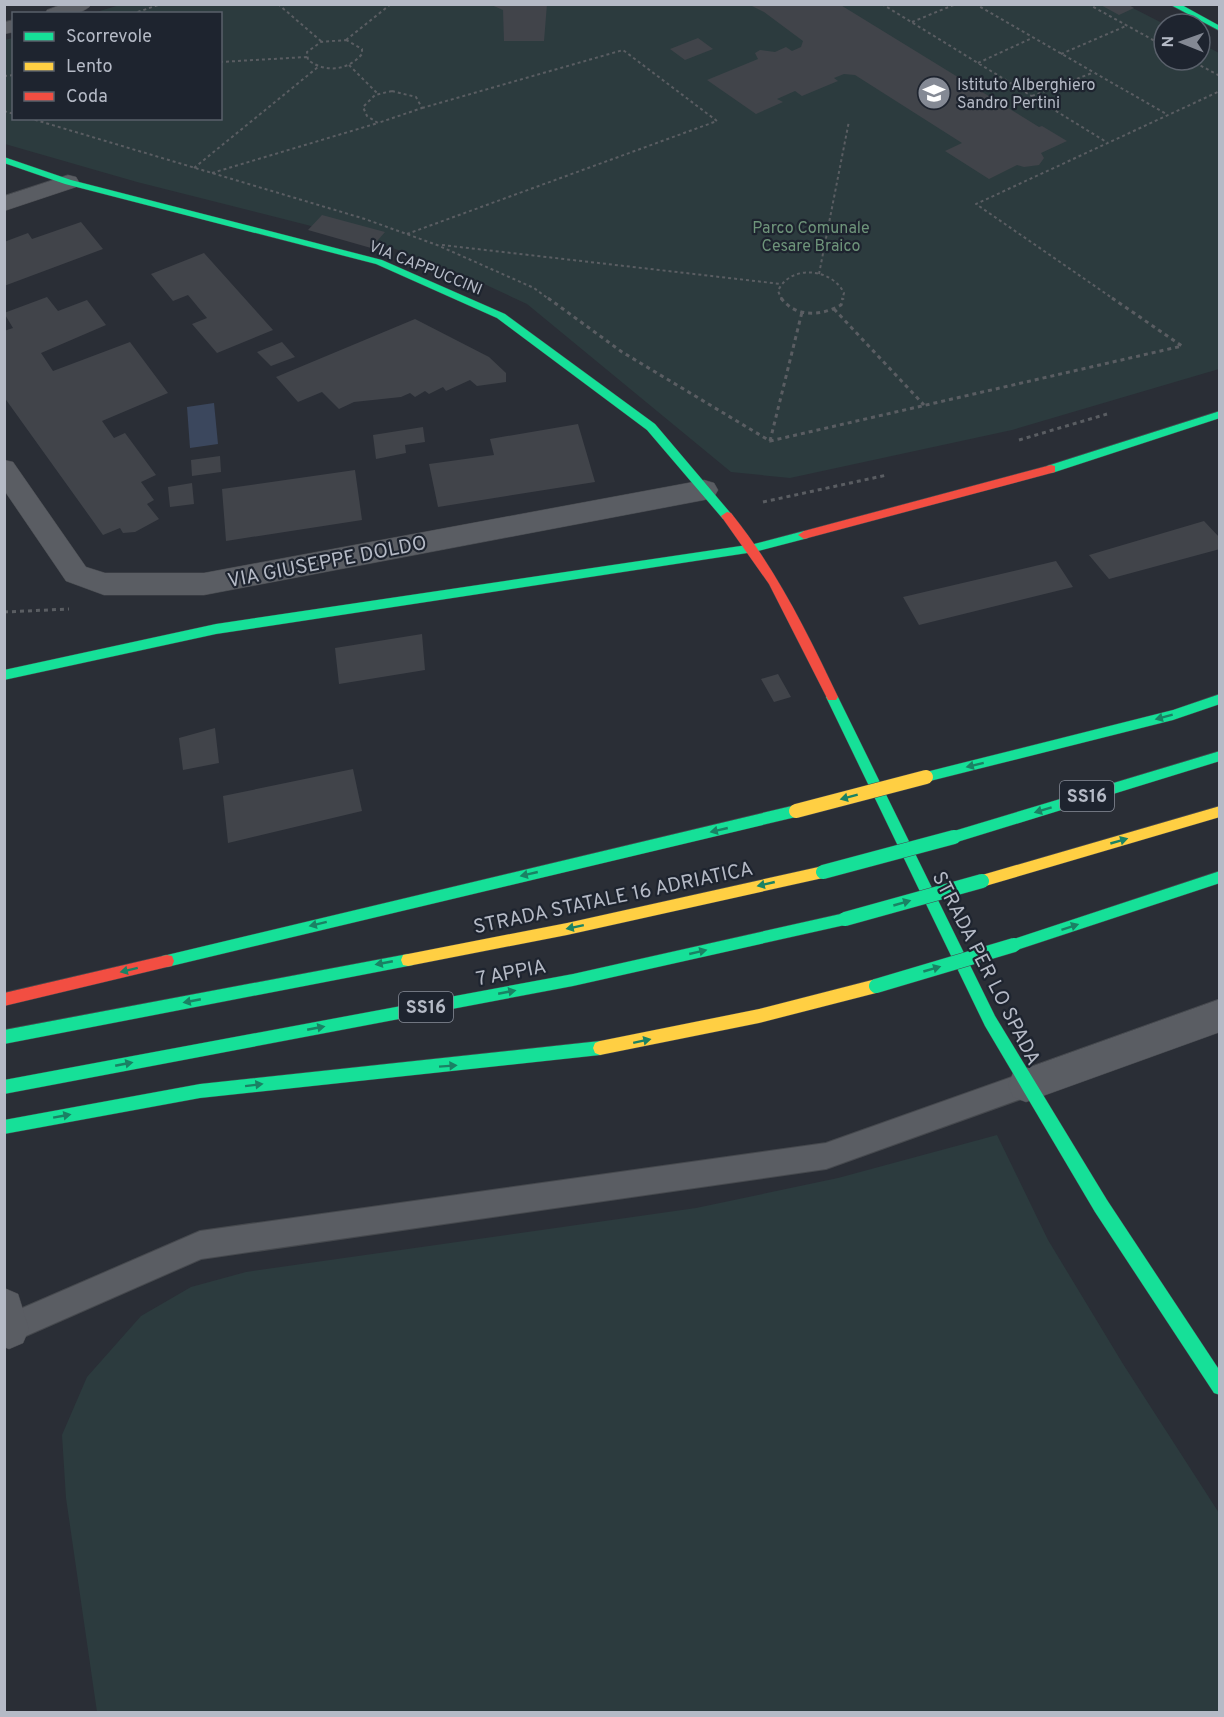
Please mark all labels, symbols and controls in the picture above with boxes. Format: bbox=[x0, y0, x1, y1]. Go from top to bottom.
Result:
legend bbox=[12, 12, 222, 120]
north arrow bbox=[1152, 12, 1212, 72]
text: Scorrevole bbox=[66, 26, 152, 49]
text: N bbox=[1159, 36, 1179, 48]
text: Lento bbox=[66, 56, 112, 79]
school or university icon: Istituto Alberghiero Sandro Pertini bbox=[916, 75, 952, 111]
place label: Istituto Alberghiero Sandro Pertini bbox=[957, 76, 1096, 114]
text: Coda bbox=[66, 86, 108, 109]
park label: Parco Comunale Cesare Braico bbox=[752, 219, 870, 257]
street label: VIA CAPPUCCINI bbox=[365, 237, 485, 301]
street label: VIA GIUSEPPE DOLDO bbox=[226, 531, 429, 595]
one-way arrow bbox=[1155, 712, 1173, 722]
one-way arrow bbox=[966, 760, 984, 770]
road number: SS16 bbox=[1060, 781, 1114, 811]
one-way arrow bbox=[840, 793, 858, 803]
one-way arrow bbox=[1034, 806, 1052, 815]
one-way arrow bbox=[709, 825, 728, 835]
one-way arrow bbox=[1110, 836, 1128, 845]
street label: STRADA STATALE 16 ADRIATICA bbox=[471, 857, 756, 941]
street label: STRADA PER LO SPADA bbox=[925, 868, 1045, 1070]
one-way arrow bbox=[519, 870, 538, 880]
one-way arrow bbox=[756, 880, 775, 890]
one-way arrow bbox=[892, 898, 911, 908]
one-way arrow bbox=[309, 919, 328, 929]
one-way arrow bbox=[1061, 921, 1079, 931]
one-way arrow bbox=[566, 923, 585, 932]
one-way arrow bbox=[689, 947, 708, 956]
street label: 7 APPIA bbox=[474, 954, 549, 993]
one-way arrow bbox=[374, 959, 393, 968]
one-way arrow bbox=[923, 964, 941, 973]
one-way arrow bbox=[120, 965, 138, 975]
one-way arrow bbox=[498, 987, 517, 996]
road number: SS16 bbox=[399, 992, 453, 1022]
one-way arrow bbox=[183, 997, 202, 1006]
one-way arrow bbox=[306, 1023, 325, 1032]
one-way arrow bbox=[633, 1036, 652, 1045]
one-way arrow bbox=[115, 1059, 134, 1068]
one-way arrow bbox=[439, 1061, 458, 1071]
one-way arrow bbox=[245, 1080, 264, 1089]
one-way arrow bbox=[53, 1111, 72, 1120]

